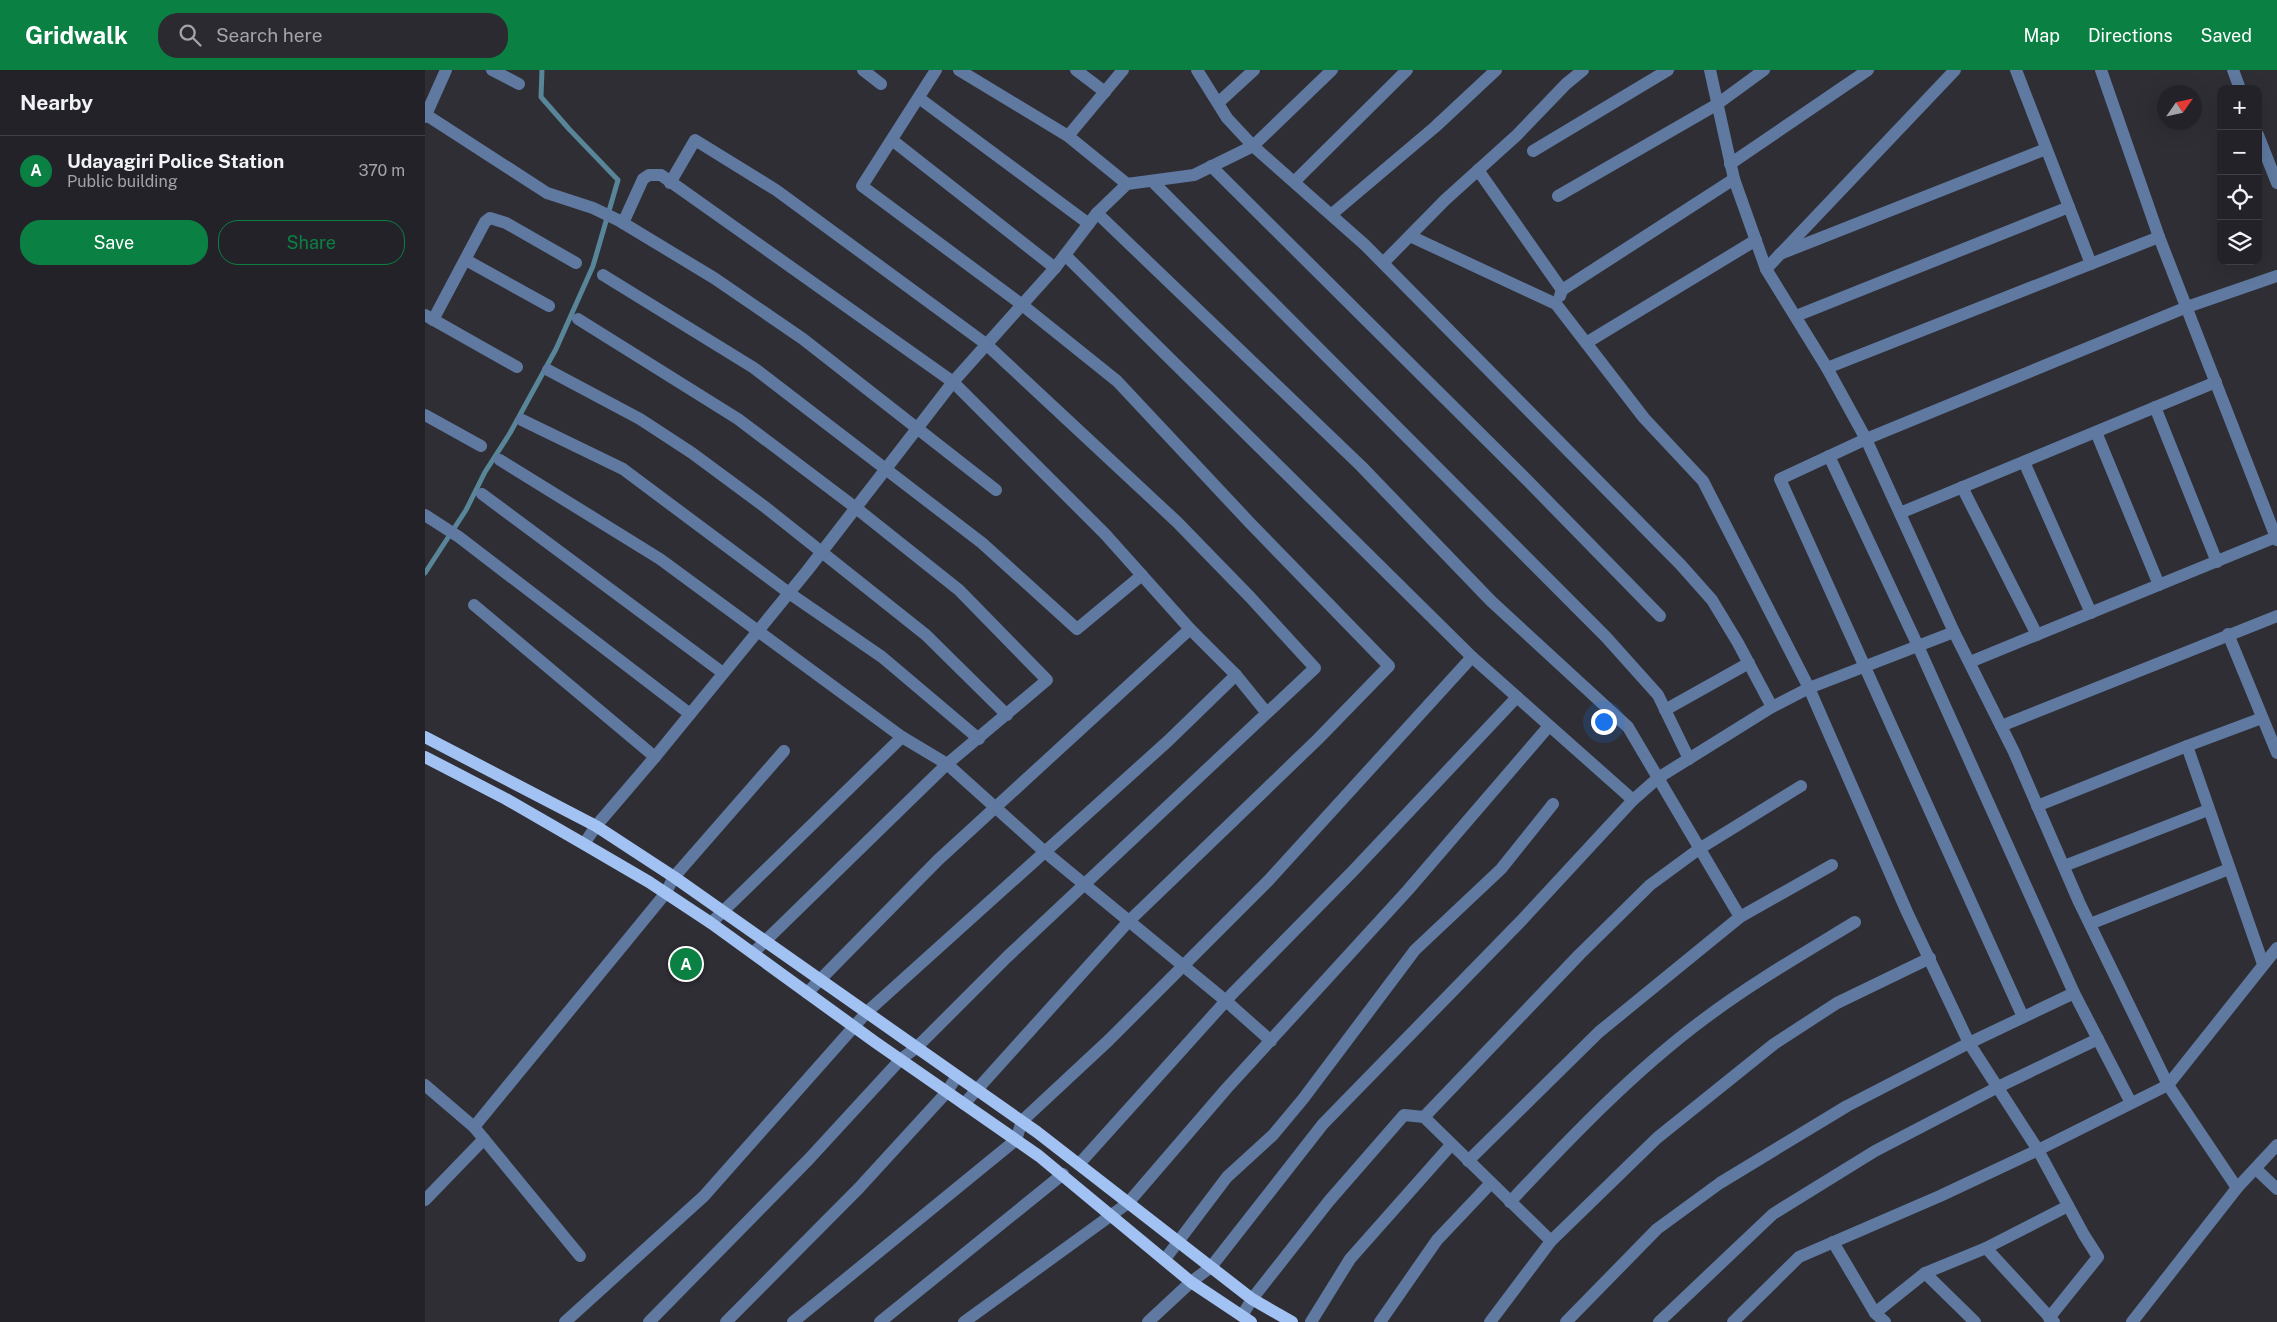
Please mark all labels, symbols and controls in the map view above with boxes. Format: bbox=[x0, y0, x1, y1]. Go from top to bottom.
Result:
search box bbox=[158, 13, 508, 58]
text: Gridwalk bbox=[25, 21, 128, 49]
icon: search bbox=[176, 21, 204, 49]
text: Search here bbox=[216, 24, 323, 46]
text: Map bbox=[2023, 25, 2060, 46]
text: Directions bbox=[2088, 25, 2173, 46]
text: Saved bbox=[2201, 25, 2252, 46]
north arrow bbox=[2157, 85, 2202, 130]
map controls bbox=[2217, 85, 2262, 265]
button: + bbox=[2217, 85, 2262, 130]
text: Nearby bbox=[20, 90, 93, 115]
button: − bbox=[2217, 130, 2262, 175]
text: Udayagiri Police Station bbox=[67, 150, 284, 172]
text: A bbox=[30, 161, 42, 180]
text: 370 m bbox=[358, 161, 405, 180]
text: Public building bbox=[67, 172, 178, 191]
button: locate bbox=[2217, 175, 2262, 220]
button: Save bbox=[20, 220, 208, 265]
button: Share bbox=[218, 220, 405, 265]
button: layers bbox=[2217, 220, 2262, 265]
your location bbox=[1591, 709, 1617, 735]
pin: A bbox=[670, 945, 702, 983]

